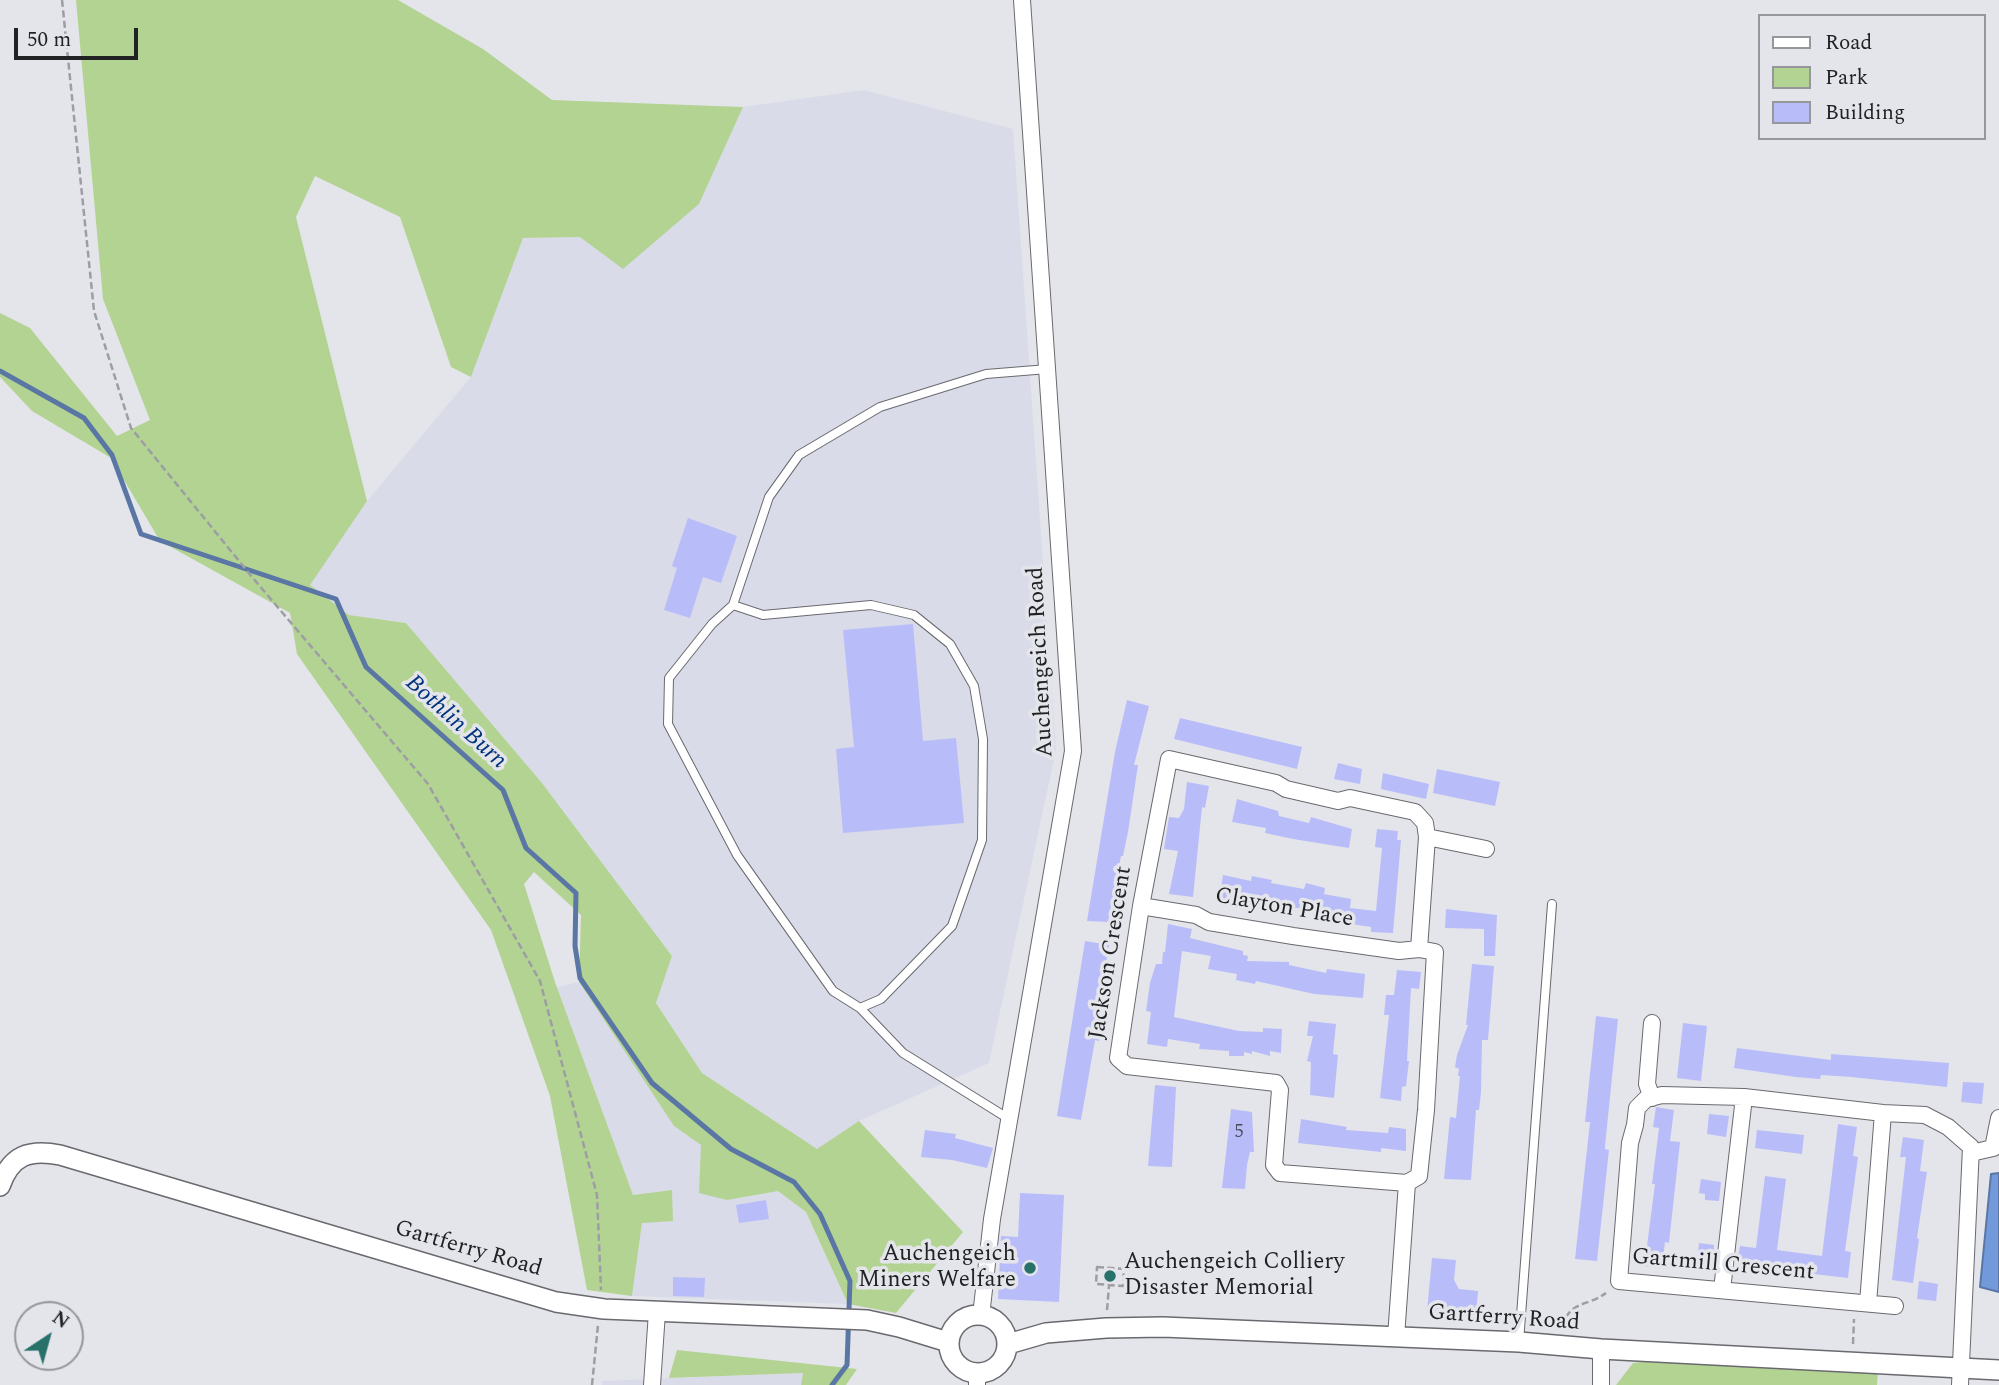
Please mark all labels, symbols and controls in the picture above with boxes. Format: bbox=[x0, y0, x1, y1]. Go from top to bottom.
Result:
scale bar bbox=[18, 14, 142, 58]
legend bbox=[1758, 14, 1985, 140]
text: 50 m bbox=[27, 24, 71, 56]
text: Road bbox=[1825, 27, 1872, 59]
text: Park bbox=[1825, 62, 1868, 94]
text: Building bbox=[1825, 97, 1905, 129]
street label: Auchengeich Road bbox=[1023, 566, 1061, 758]
water label: Bothlin Burn bbox=[398, 670, 512, 776]
street label: Jackson Crescent bbox=[1085, 864, 1139, 1042]
street label: Clayton Place bbox=[1213, 883, 1355, 935]
house number: 5 bbox=[1234, 1122, 1244, 1144]
street label: Gartferry Road bbox=[391, 1216, 545, 1284]
place label: Auchengeich Miners Welfare bbox=[858, 1241, 1016, 1295]
street label: Gartmill Crescent bbox=[1631, 1244, 1815, 1288]
place label: Auchengeich Colliery Disaster Memorial bbox=[1124, 1249, 1344, 1303]
marker: Auchengeich Miners Welfare bbox=[1022, 1260, 1038, 1276]
marker: Auchengeich Colliery Disaster Memorial bbox=[1102, 1268, 1118, 1284]
street label: Gartferry Road bbox=[1427, 1300, 1581, 1338]
north arrow bbox=[14, 1301, 84, 1371]
text: N bbox=[46, 1304, 75, 1337]

